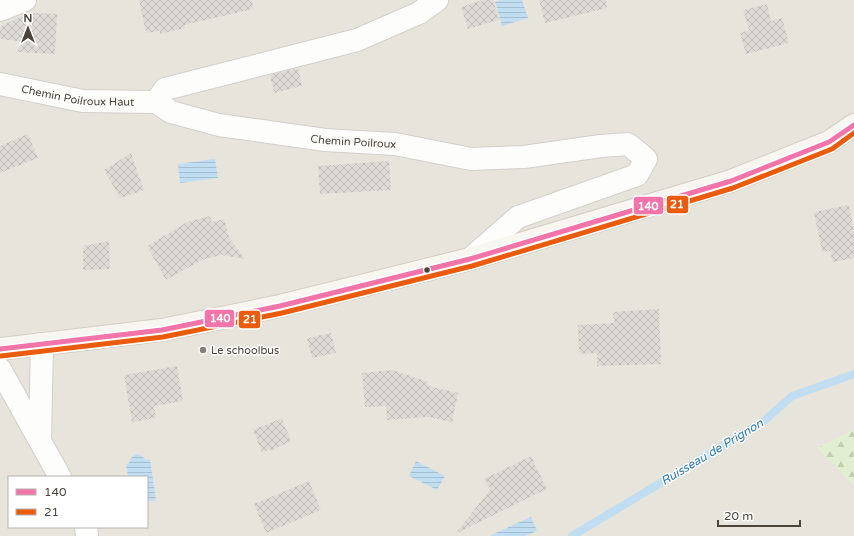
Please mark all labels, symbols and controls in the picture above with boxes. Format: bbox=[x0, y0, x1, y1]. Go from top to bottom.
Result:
north arrow bbox=[8, 8, 48, 48]
text: N bbox=[24, 12, 32, 25]
street label: Chemin Poilroux Haut bbox=[20, 82, 134, 108]
street label: Chemin Poilroux bbox=[310, 132, 397, 151]
line badge: 21 bbox=[666, 195, 689, 214]
line badge: 140 bbox=[633, 196, 664, 215]
text: 21 bbox=[670, 198, 684, 211]
text: 140 bbox=[638, 200, 658, 213]
unlabelled marker bbox=[422, 265, 432, 275]
line badge: 140 bbox=[204, 309, 235, 328]
line badge: 21 bbox=[238, 310, 261, 329]
text: 140 bbox=[210, 312, 230, 325]
text: 21 bbox=[243, 313, 257, 326]
place label: Le schoolbus bbox=[211, 344, 279, 357]
marker: Le schoolbus bbox=[198, 345, 208, 355]
water label: Ruisseau de Prignon bbox=[658, 416, 766, 488]
legend bbox=[8, 476, 148, 528]
text: 140 bbox=[44, 485, 67, 499]
scale bar bbox=[718, 502, 800, 528]
text: 21 bbox=[44, 505, 59, 519]
text: 20 m bbox=[724, 509, 753, 523]

